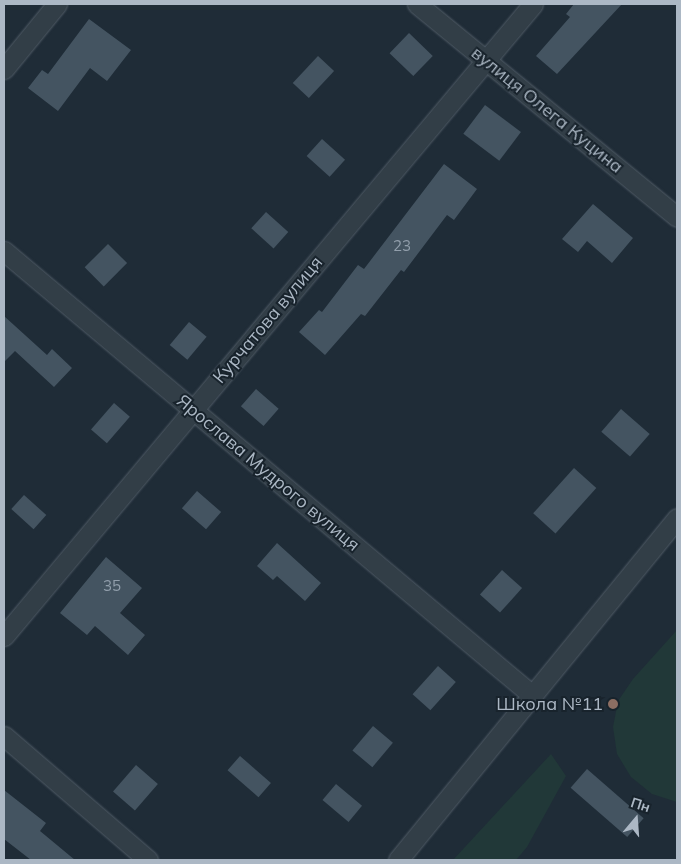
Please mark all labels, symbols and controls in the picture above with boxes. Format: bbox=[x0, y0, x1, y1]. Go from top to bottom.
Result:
street label: вулиця Олега Куцина bbox=[467, 42, 627, 178]
house number: 23 bbox=[393, 237, 411, 255]
street label: Курчатова вулиця bbox=[209, 252, 327, 388]
street label: Ярослава Мудрого вулиця bbox=[172, 390, 364, 556]
house number: 35 bbox=[103, 577, 121, 595]
place label: Школа №11 bbox=[496, 693, 603, 715]
marker: Школа №11 bbox=[607, 698, 619, 710]
text: Пн bbox=[629, 793, 653, 816]
north arrow bbox=[611, 794, 661, 844]

